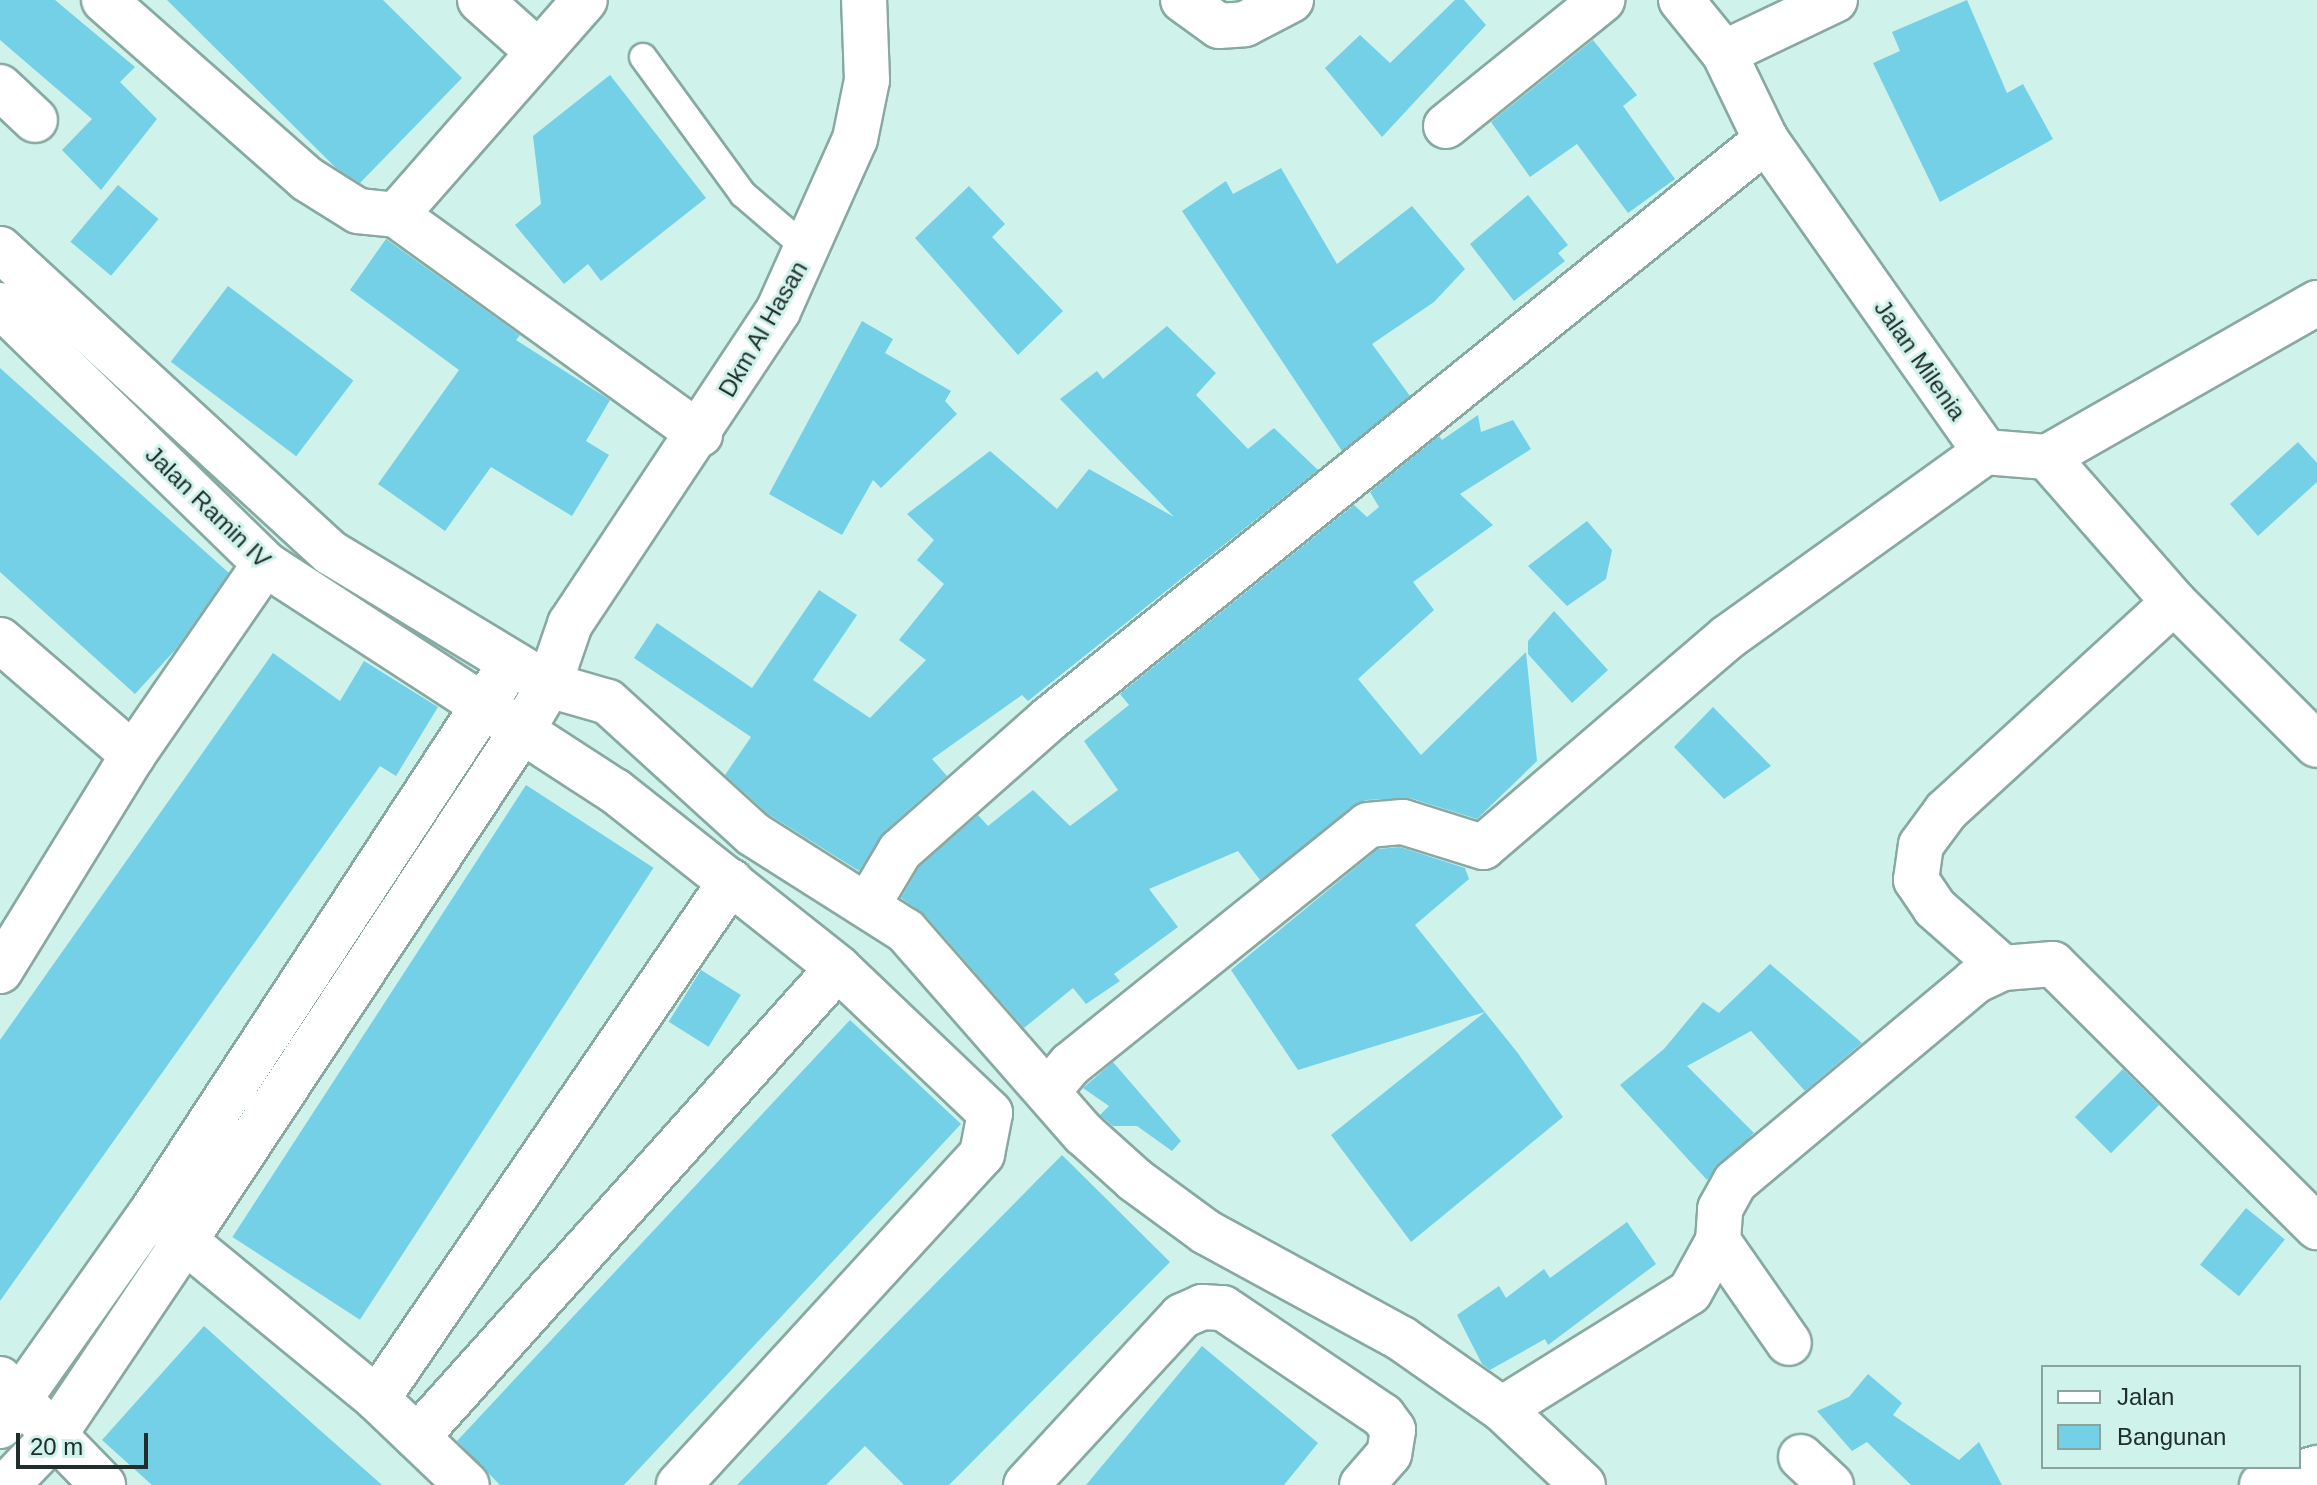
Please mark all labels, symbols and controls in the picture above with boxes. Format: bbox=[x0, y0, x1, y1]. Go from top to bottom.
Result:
street label: Dkm Al Hasan bbox=[712, 255, 814, 403]
street label: Jalan Milenia bbox=[1868, 294, 1972, 426]
street label: Jalan Ramin IV bbox=[139, 440, 277, 574]
legend bbox=[2041, 1365, 2301, 1469]
text: Jalan bbox=[2117, 1383, 2174, 1410]
scale bar bbox=[20, 1417, 152, 1467]
text: Bangunan bbox=[2117, 1423, 2226, 1450]
text: 20 m bbox=[30, 1433, 83, 1460]

